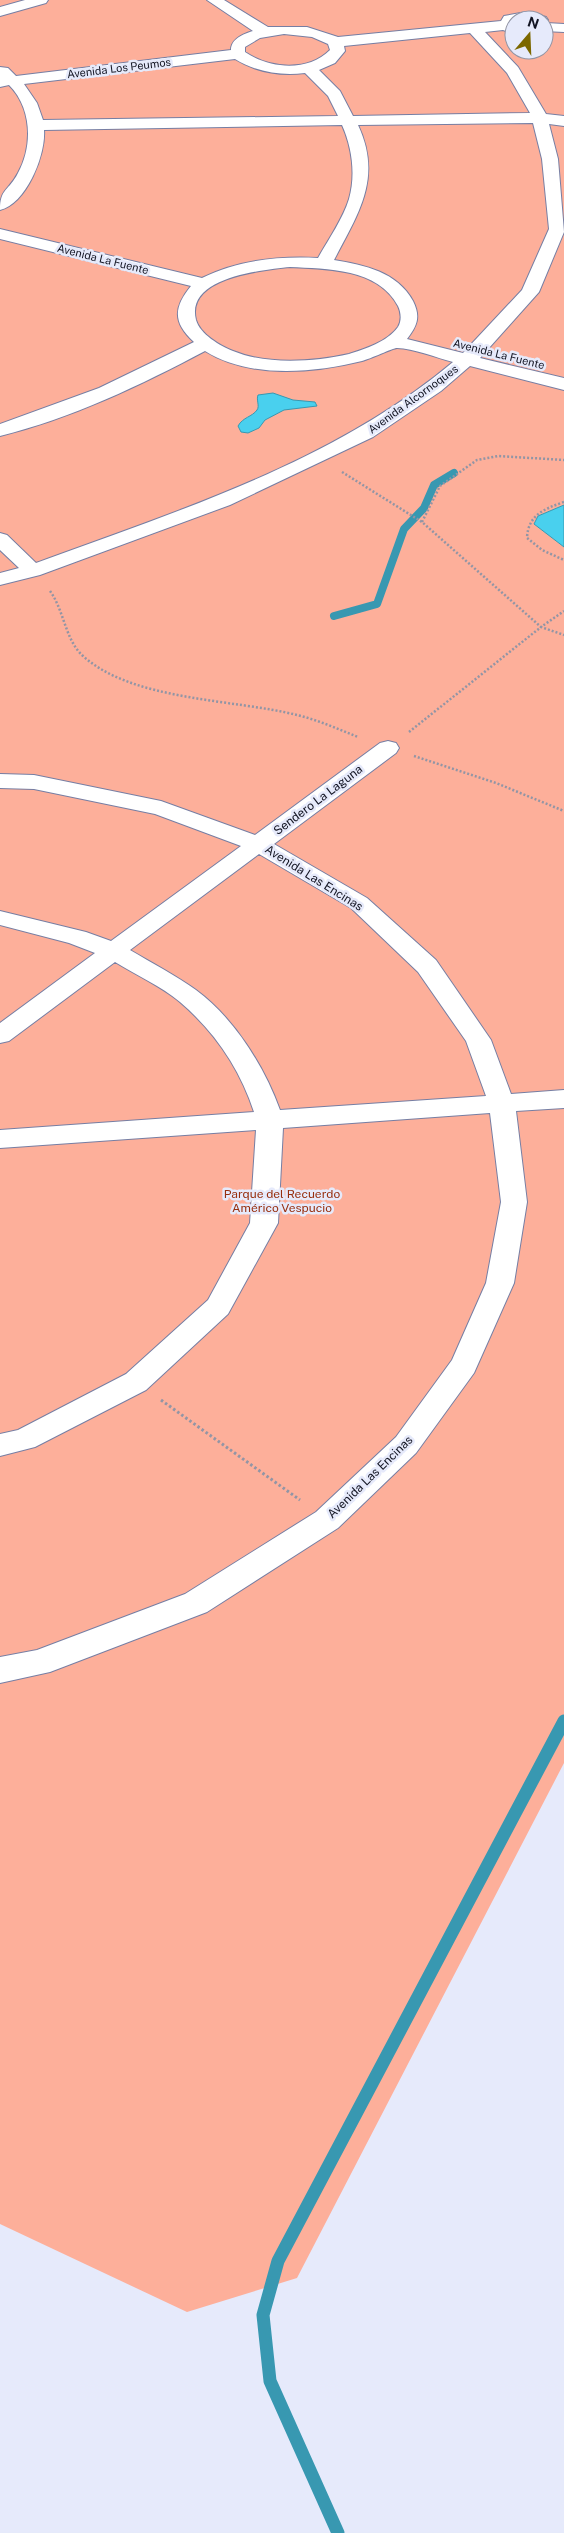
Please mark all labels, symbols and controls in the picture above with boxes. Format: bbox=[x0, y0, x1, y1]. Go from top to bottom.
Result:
north arrow bbox=[504, 10, 554, 60]
text: N bbox=[525, 13, 541, 32]
street label: Avenida Los Peumos bbox=[66, 56, 172, 80]
street label: Avenida La Fuente bbox=[56, 242, 150, 276]
street label: Avenida La Fuente bbox=[452, 337, 546, 371]
street label: Avenida Alcornoques bbox=[366, 362, 460, 436]
street label: Sendero La Laguna bbox=[271, 762, 365, 838]
street label: Avenida Las Encinas bbox=[263, 842, 365, 914]
park label: Parque del Recuerdo Américo Vespucio bbox=[224, 1187, 340, 1215]
street label: Avenida Las Encinas bbox=[325, 1433, 415, 1521]

